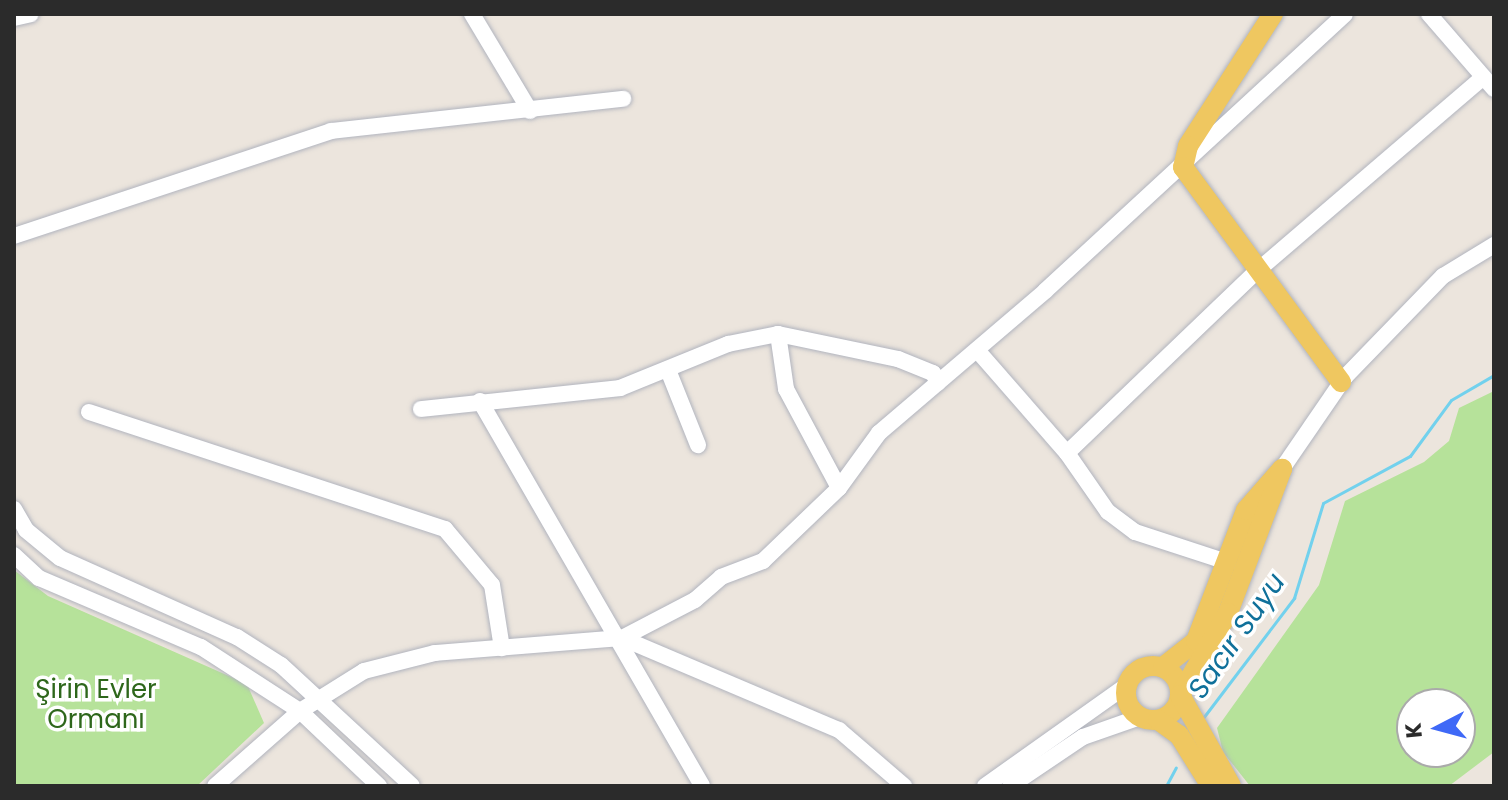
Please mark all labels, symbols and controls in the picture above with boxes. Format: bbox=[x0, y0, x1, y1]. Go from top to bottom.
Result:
water label: Sacır Suyu bbox=[1181, 567, 1293, 705]
park label: Şirin Evler Ormanı bbox=[35, 674, 157, 736]
north arrow bbox=[1396, 688, 1476, 768]
text: K bbox=[1397, 721, 1430, 740]

